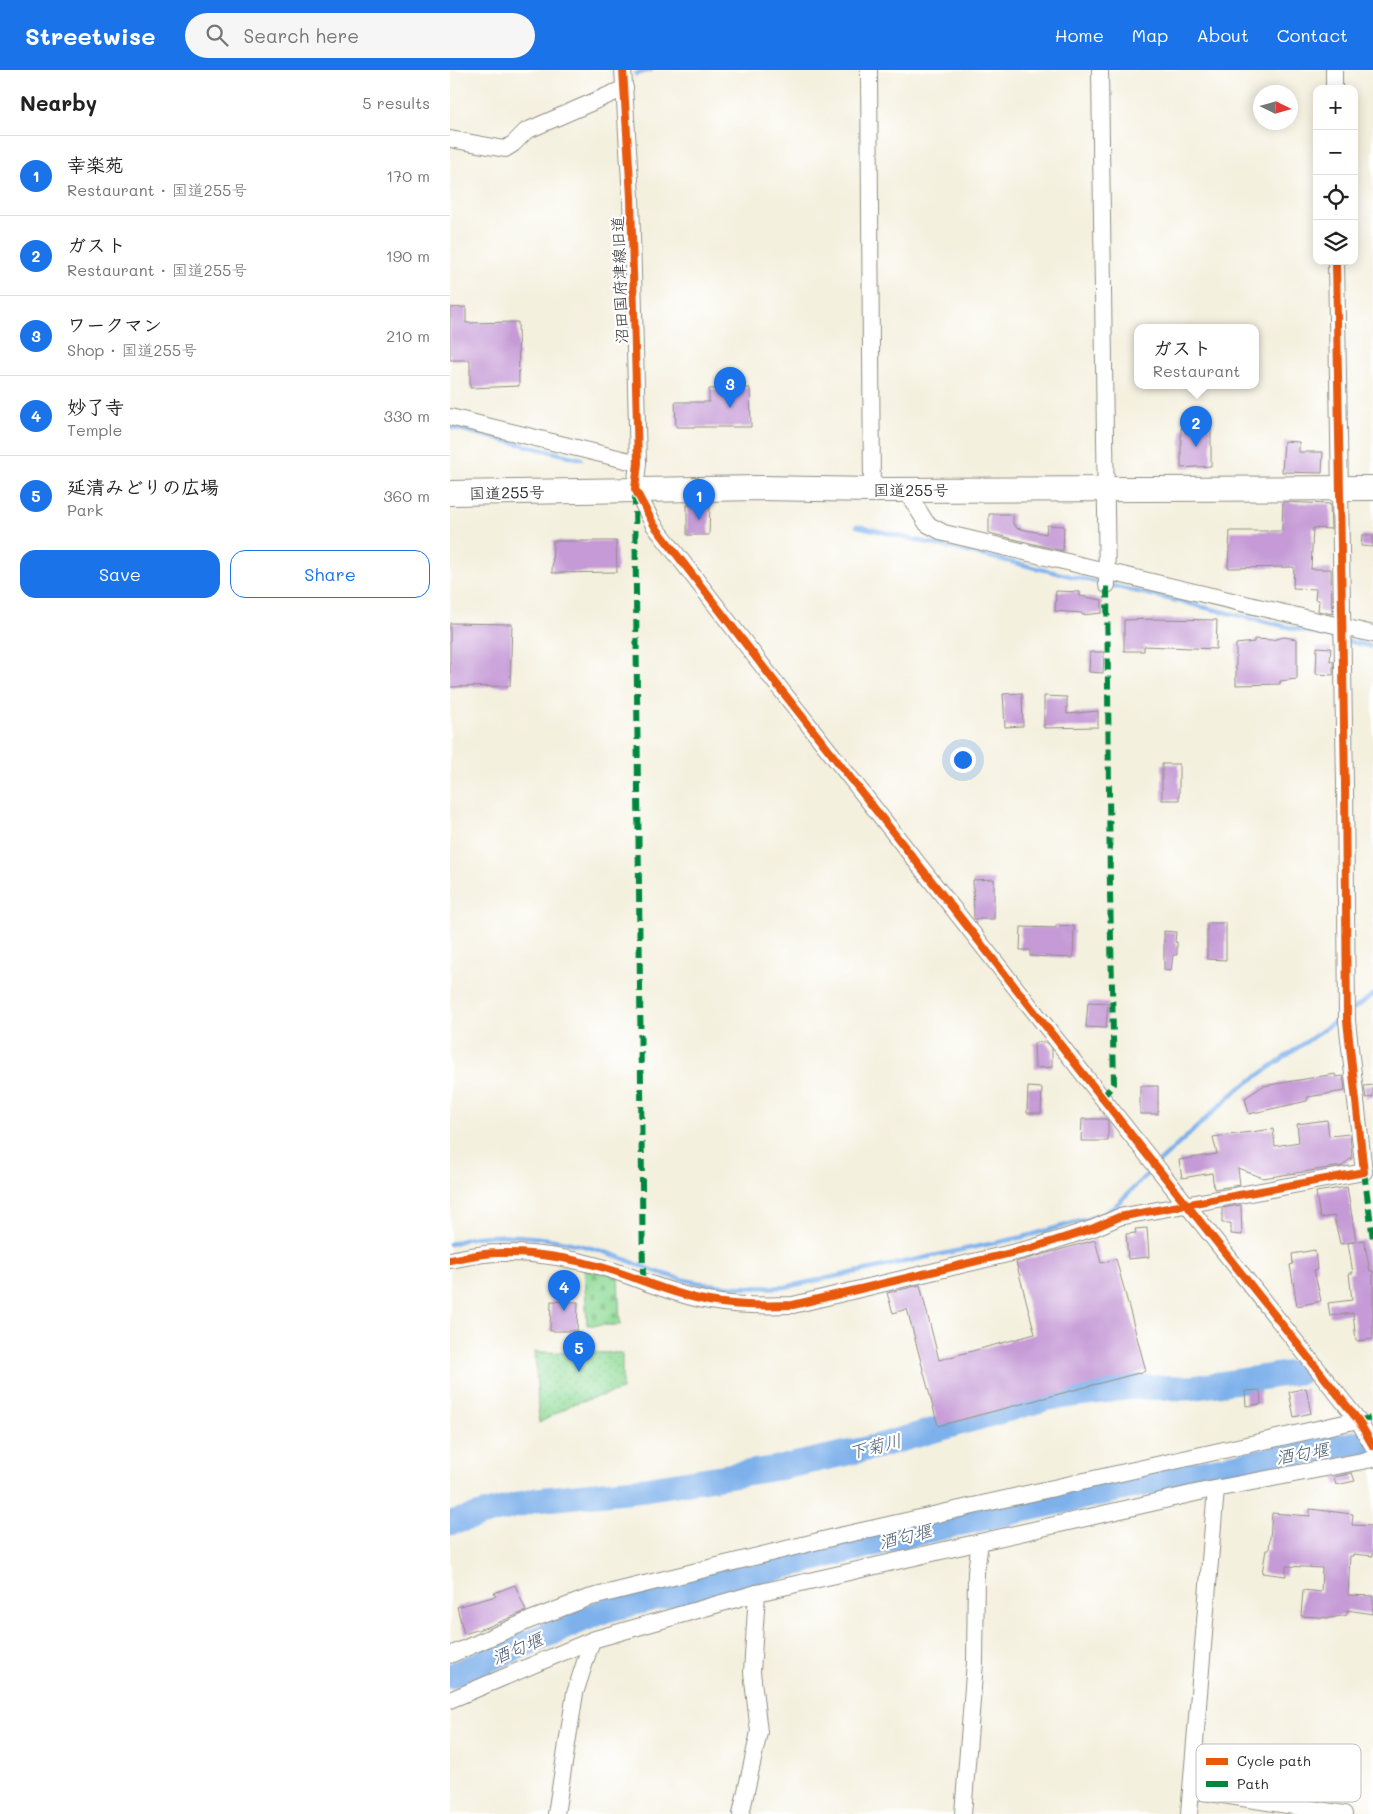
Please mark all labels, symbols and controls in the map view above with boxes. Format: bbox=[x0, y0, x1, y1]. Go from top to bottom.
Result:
search box bbox=[185, 13, 535, 58]
text: Streetwise bbox=[25, 20, 155, 51]
icon: search bbox=[203, 21, 231, 49]
text: Search here bbox=[243, 23, 359, 48]
text: Home bbox=[1055, 23, 1104, 47]
text: Map bbox=[1132, 23, 1168, 47]
text: About bbox=[1196, 23, 1249, 47]
text: Contact bbox=[1277, 23, 1348, 47]
north arrow bbox=[1253, 85, 1298, 130]
map controls bbox=[1313, 85, 1358, 265]
button: + bbox=[1313, 85, 1358, 130]
text: Nearby bbox=[20, 89, 97, 116]
text: 5 results bbox=[362, 92, 430, 113]
button: − bbox=[1313, 130, 1358, 175]
text: 幸楽苑 bbox=[67, 152, 124, 177]
text: 1 bbox=[32, 165, 40, 186]
text: 170 m bbox=[386, 165, 430, 186]
button: locate bbox=[1313, 175, 1358, 220]
text: Restaurant · 国道255号 bbox=[67, 179, 247, 200]
street label: 沼田国府津線旧道 bbox=[606, 216, 632, 344]
button: layers bbox=[1313, 220, 1358, 265]
text: ガスト bbox=[67, 232, 126, 257]
text: 2 bbox=[32, 245, 40, 266]
text: 190 m bbox=[386, 245, 430, 266]
text: Restaurant · 国道255号 bbox=[67, 259, 247, 280]
text: ワークマン bbox=[67, 312, 162, 337]
popup bbox=[1134, 324, 1259, 389]
text: 3 bbox=[31, 325, 41, 346]
text: 210 m bbox=[386, 325, 430, 346]
text: ガスト bbox=[1153, 335, 1212, 360]
text: Shop · 国道255号 bbox=[67, 339, 197, 360]
text: Restaurant bbox=[1153, 360, 1240, 381]
pin: 3 bbox=[714, 367, 746, 408]
text: 妙了寺 bbox=[67, 394, 124, 419]
text: 4 bbox=[31, 405, 41, 426]
text: 330 m bbox=[384, 405, 430, 426]
pin: 2 bbox=[1180, 406, 1212, 447]
text: Temple bbox=[67, 419, 122, 440]
text: 延清みどりの広場 bbox=[67, 474, 219, 499]
pin: 1 bbox=[683, 479, 715, 520]
street label: 国道255号 bbox=[873, 479, 949, 500]
street label: 国道255号 bbox=[469, 481, 545, 503]
text: 5 bbox=[31, 485, 41, 506]
text: 360 m bbox=[383, 485, 430, 506]
text: Park bbox=[67, 499, 103, 520]
button: Save bbox=[20, 550, 220, 598]
button: Share bbox=[230, 550, 430, 598]
your location bbox=[950, 747, 976, 773]
pin: 4 bbox=[548, 1270, 580, 1311]
pin: 5 bbox=[563, 1331, 595, 1372]
water label: 下菊川 bbox=[846, 1428, 904, 1464]
water label: 酒匂堰 bbox=[1273, 1436, 1333, 1470]
water label: 酒匂堰 bbox=[876, 1517, 936, 1554]
water label: 酒匂堰 bbox=[487, 1626, 548, 1670]
legend bbox=[1196, 1744, 1361, 1802]
text: Cycle path bbox=[1237, 1751, 1311, 1770]
text: Path bbox=[1237, 1774, 1268, 1793]

